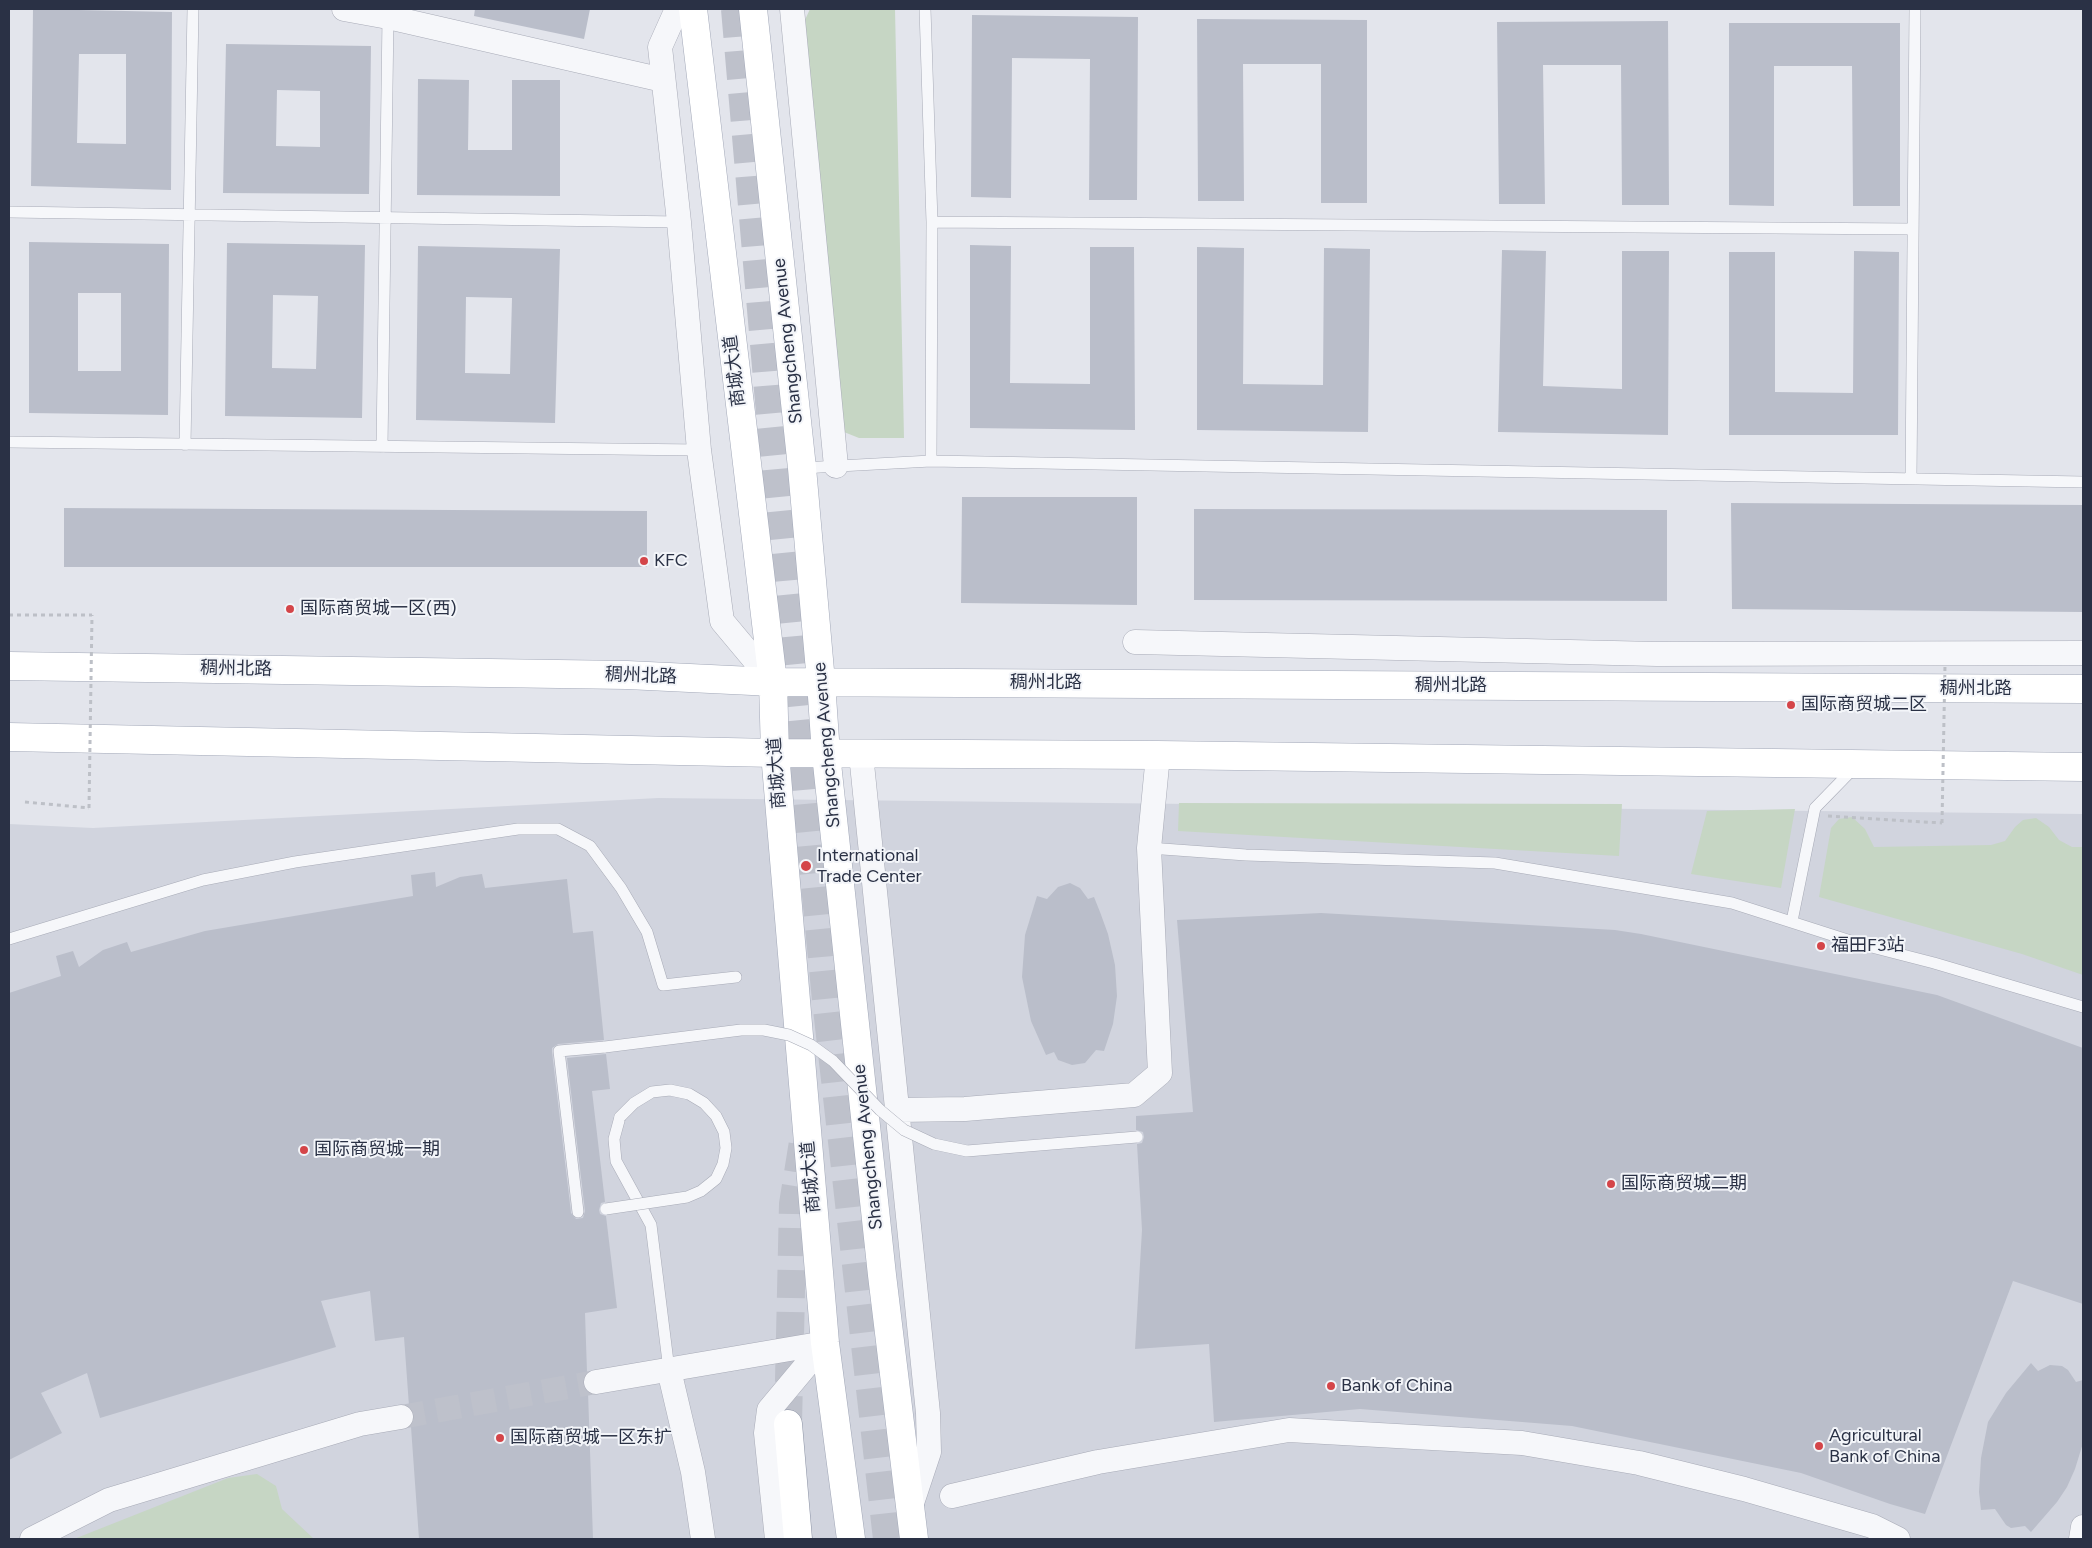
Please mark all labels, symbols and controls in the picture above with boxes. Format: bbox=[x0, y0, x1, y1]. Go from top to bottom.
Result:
street label: Shangcheng Avenue bbox=[769, 257, 807, 425]
street label: 商城大道 bbox=[720, 334, 750, 408]
place label: KFC bbox=[654, 550, 688, 572]
marker: KFC bbox=[638, 555, 650, 567]
place label: 国际商贸城一区(西) bbox=[300, 598, 457, 620]
marker: 国际商贸城一区(西) bbox=[284, 603, 296, 615]
street label: 稠州北路 bbox=[200, 658, 272, 680]
street label: Shangcheng Avenue bbox=[809, 661, 845, 829]
street label: 稠州北路 bbox=[605, 664, 677, 688]
street label: 稠州北路 bbox=[1010, 672, 1082, 694]
street label: 稠州北路 bbox=[1415, 675, 1487, 697]
street label: 稠州北路 bbox=[1940, 678, 2012, 700]
place label: 国际商贸城二区 bbox=[1801, 694, 1927, 716]
marker: 国际商贸城二区 bbox=[1785, 699, 1797, 711]
street label: 商城大道 bbox=[764, 736, 790, 810]
place label: International Trade Center bbox=[817, 845, 922, 888]
marker: International Trade Center bbox=[799, 859, 813, 873]
place label: 福田F3站 bbox=[1831, 935, 1905, 957]
marker: 福田F3站 bbox=[1815, 940, 1827, 952]
street label: Shangcheng Avenue bbox=[849, 1063, 887, 1231]
place label: 国际商贸城一期 bbox=[314, 1139, 440, 1161]
street label: 商城大道 bbox=[797, 1140, 825, 1214]
marker: 国际商贸城一期 bbox=[298, 1144, 310, 1156]
place label: 国际商贸城二期 bbox=[1621, 1173, 1747, 1195]
marker: 国际商贸城二期 bbox=[1605, 1178, 1617, 1190]
place label: Bank of China bbox=[1341, 1375, 1452, 1397]
marker: Bank of China bbox=[1325, 1380, 1337, 1392]
place label: Agricultural Bank of China bbox=[1829, 1425, 1940, 1468]
place label: 国际商贸城一区东扩 bbox=[510, 1427, 672, 1449]
marker: 国际商贸城一区东扩 bbox=[494, 1432, 506, 1444]
marker: Agricultural Bank of China bbox=[1813, 1440, 1825, 1452]

